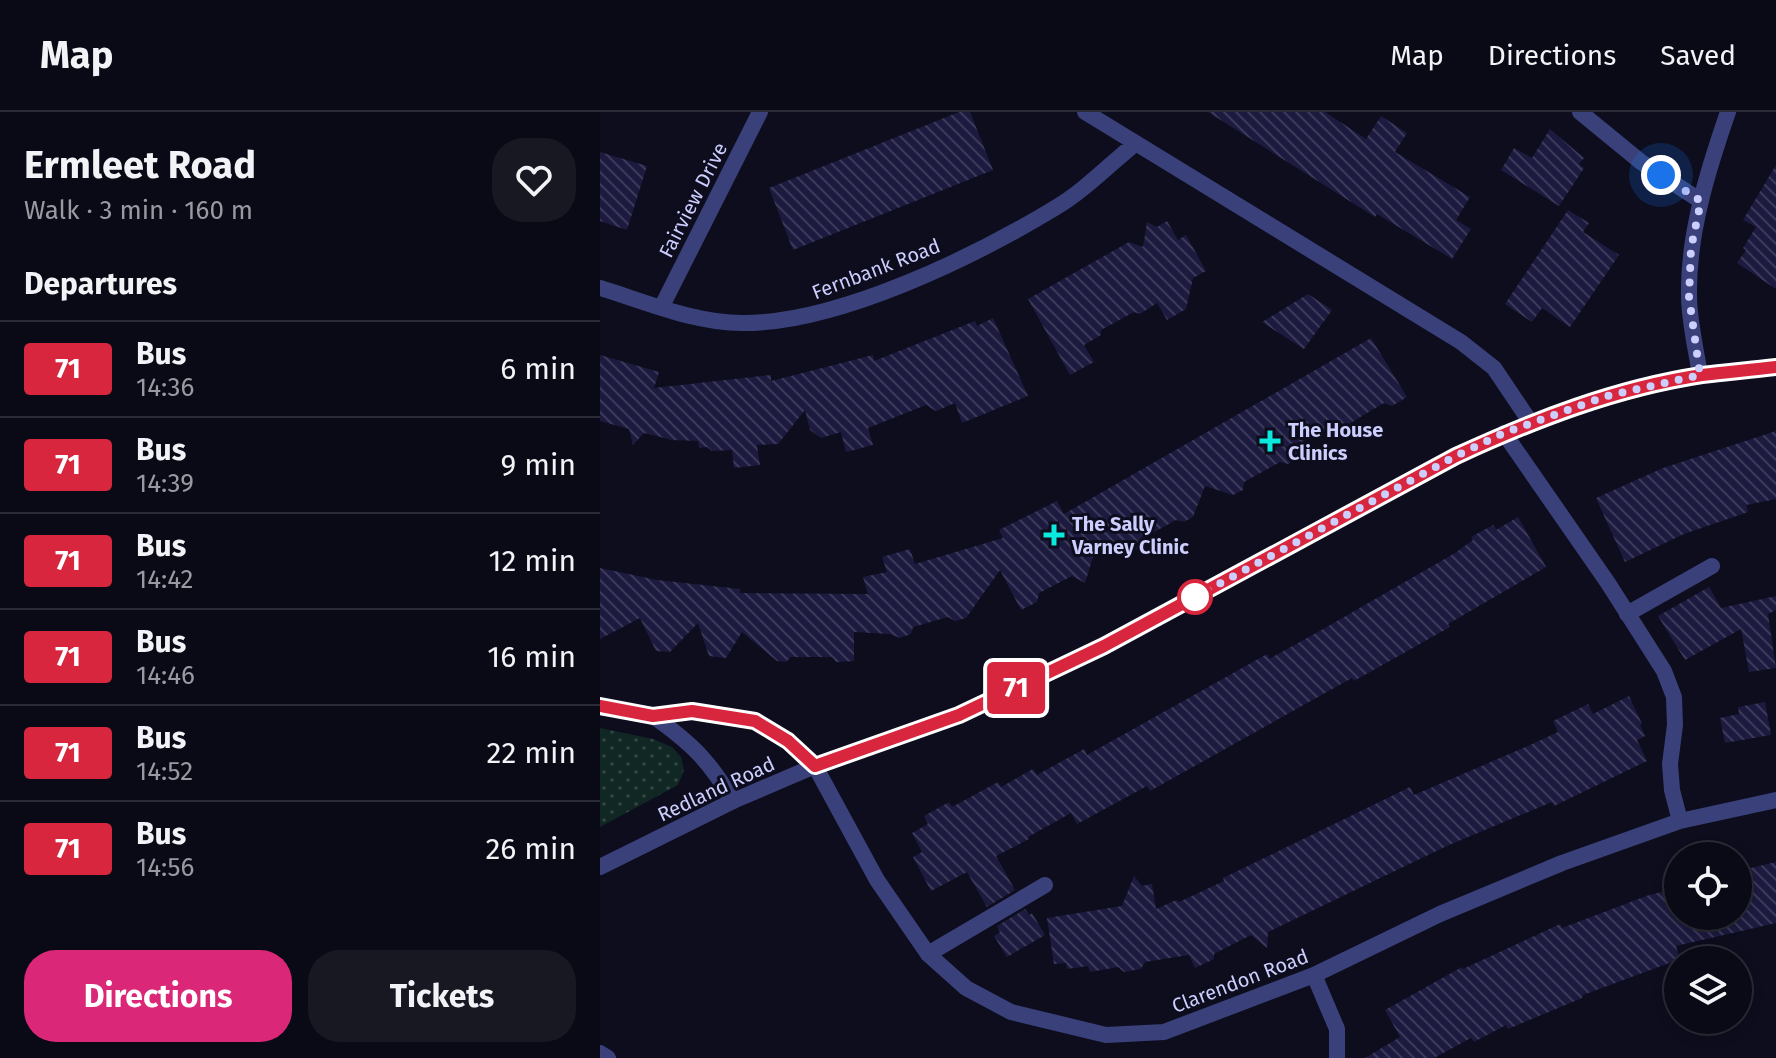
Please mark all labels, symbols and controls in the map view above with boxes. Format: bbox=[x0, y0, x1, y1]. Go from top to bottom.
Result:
text: Map bbox=[40, 32, 113, 78]
text: Map bbox=[1390, 39, 1444, 72]
text: Directions bbox=[1488, 39, 1616, 72]
text: Saved bbox=[1660, 39, 1736, 72]
button: heart bbox=[492, 138, 576, 222]
street label: Fairview Drive bbox=[654, 139, 732, 261]
text: Ermleet Road bbox=[24, 142, 256, 188]
your location bbox=[1641, 155, 1681, 195]
text: Walk · 3 min · 160 m bbox=[24, 195, 253, 226]
street label: Fernbank Road bbox=[808, 234, 944, 304]
text: Departures bbox=[24, 266, 177, 302]
text: Bus bbox=[136, 336, 186, 372]
text: 6 min bbox=[500, 351, 576, 387]
text: 71 bbox=[55, 352, 81, 385]
text: 14:36 bbox=[136, 372, 194, 403]
place label: The House Clinics bbox=[1288, 418, 1383, 465]
marker: The House Clinics bbox=[1259, 430, 1281, 452]
text: Bus bbox=[136, 432, 186, 468]
text: 9 min bbox=[501, 447, 576, 483]
text: 71 bbox=[55, 448, 81, 481]
text: 14:39 bbox=[136, 468, 194, 499]
place label: The Sally Varney Clinic bbox=[1071, 512, 1189, 559]
marker: The Sally Varney Clinic bbox=[1043, 524, 1065, 546]
text: Bus bbox=[136, 528, 186, 564]
text: 12 min bbox=[488, 543, 576, 579]
text: 71 bbox=[55, 544, 81, 577]
text: 14:42 bbox=[136, 564, 193, 595]
unlabelled marker bbox=[1178, 580, 1212, 614]
text: Bus bbox=[136, 624, 186, 660]
text: 16 min bbox=[487, 639, 576, 675]
text: 71 bbox=[55, 640, 81, 673]
text: 14:46 bbox=[136, 660, 195, 691]
line badge: 71 bbox=[980, 662, 1052, 714]
text: 71 bbox=[1003, 671, 1029, 704]
text: Bus bbox=[136, 720, 186, 756]
text: 22 min bbox=[487, 735, 576, 771]
text: 71 bbox=[55, 736, 81, 769]
street label: Redland Road bbox=[654, 751, 778, 827]
text: 14:52 bbox=[136, 756, 193, 787]
text: Bus bbox=[136, 816, 186, 852]
text: 26 min bbox=[485, 831, 576, 867]
text: 71 bbox=[55, 832, 81, 865]
map controls bbox=[1664, 842, 1752, 1034]
button: locate bbox=[1664, 842, 1752, 930]
text: 14:56 bbox=[136, 852, 194, 883]
street label: Clarendon Road bbox=[1168, 944, 1312, 1018]
button: layers bbox=[1664, 946, 1752, 1034]
button: Directions bbox=[24, 950, 292, 1042]
button: Tickets bbox=[308, 950, 576, 1042]

